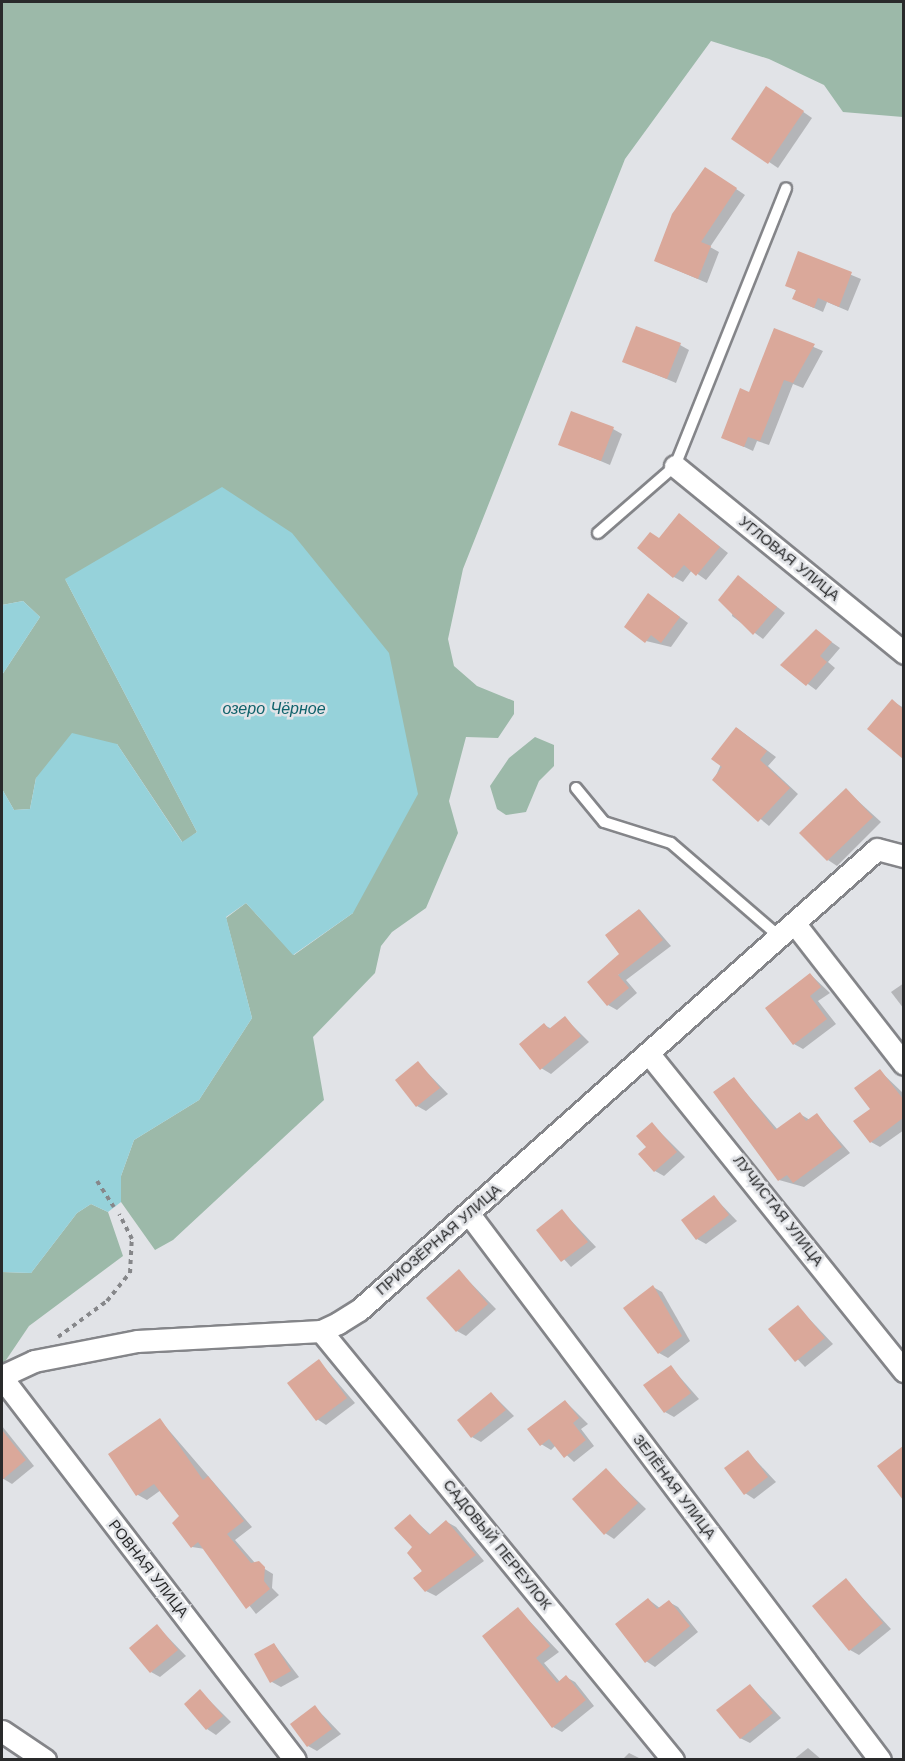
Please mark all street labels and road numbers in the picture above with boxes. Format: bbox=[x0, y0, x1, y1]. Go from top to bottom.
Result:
street label: УГЛОВАЯ УЛИЦА bbox=[735, 513, 843, 605]
street label: ЛУЧИСТАЯ УЛИЦА bbox=[729, 1152, 827, 1270]
street label: ПРИОЗЁРНАЯ УЛИЦА bbox=[373, 1181, 505, 1299]
street label: ЗЕЛЁНАЯ УЛИЦА bbox=[629, 1431, 719, 1543]
street label: САДОВЫЙ ПЕРЕУЛОК bbox=[439, 1476, 555, 1614]
street label: РОВНАЯ УЛИЦА bbox=[104, 1517, 192, 1621]

